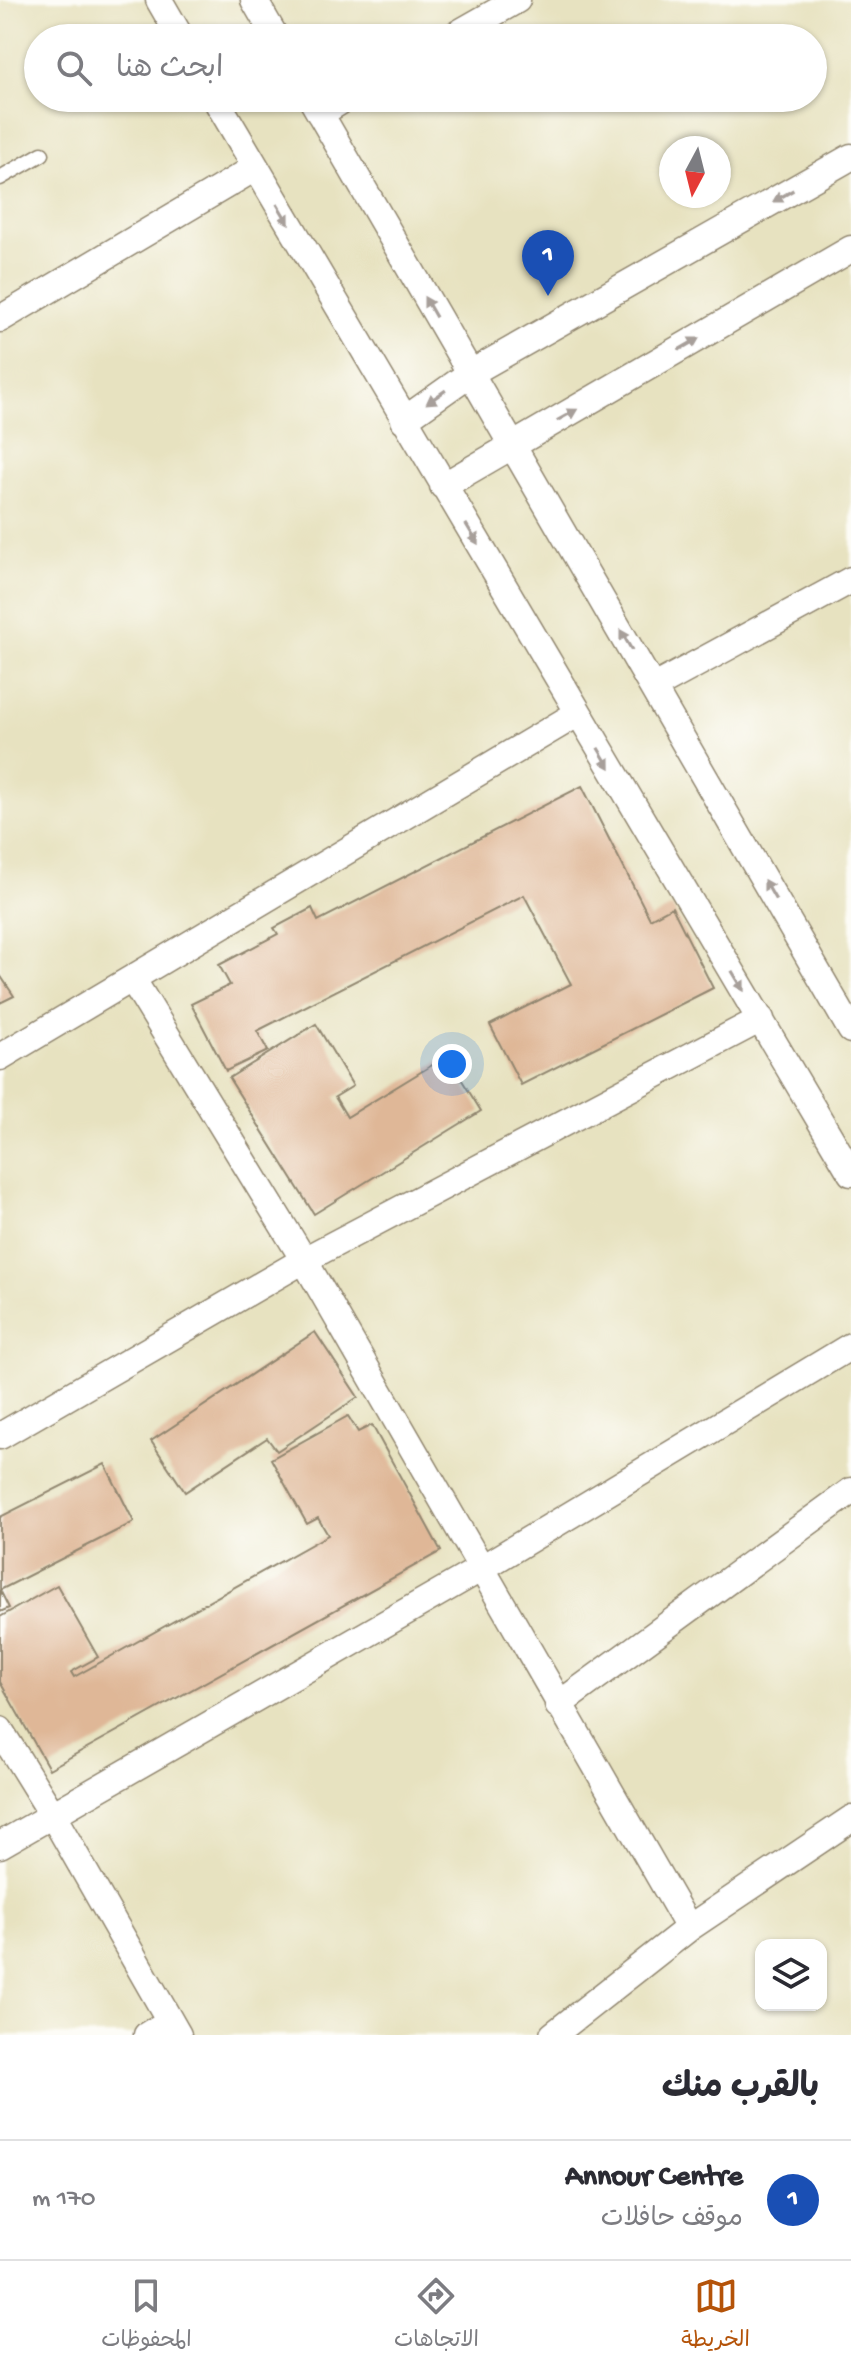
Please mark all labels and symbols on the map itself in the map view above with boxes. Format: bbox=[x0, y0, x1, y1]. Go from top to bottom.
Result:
north arrow bbox=[659, 136, 731, 208]
one-way arrow bbox=[772, 188, 794, 202]
one-way arrow bbox=[275, 203, 289, 225]
pin: 1 bbox=[522, 230, 574, 296]
one-way arrow bbox=[423, 296, 437, 318]
one-way arrow bbox=[678, 338, 701, 352]
one-way arrow bbox=[426, 389, 447, 404]
one-way arrow bbox=[556, 408, 578, 422]
one-way arrow bbox=[464, 523, 478, 545]
one-way arrow bbox=[619, 629, 633, 651]
one-way arrow bbox=[597, 747, 611, 769]
one-way arrow bbox=[763, 879, 777, 901]
one-way arrow bbox=[731, 970, 745, 992]
your location bbox=[432, 1044, 472, 1084]

